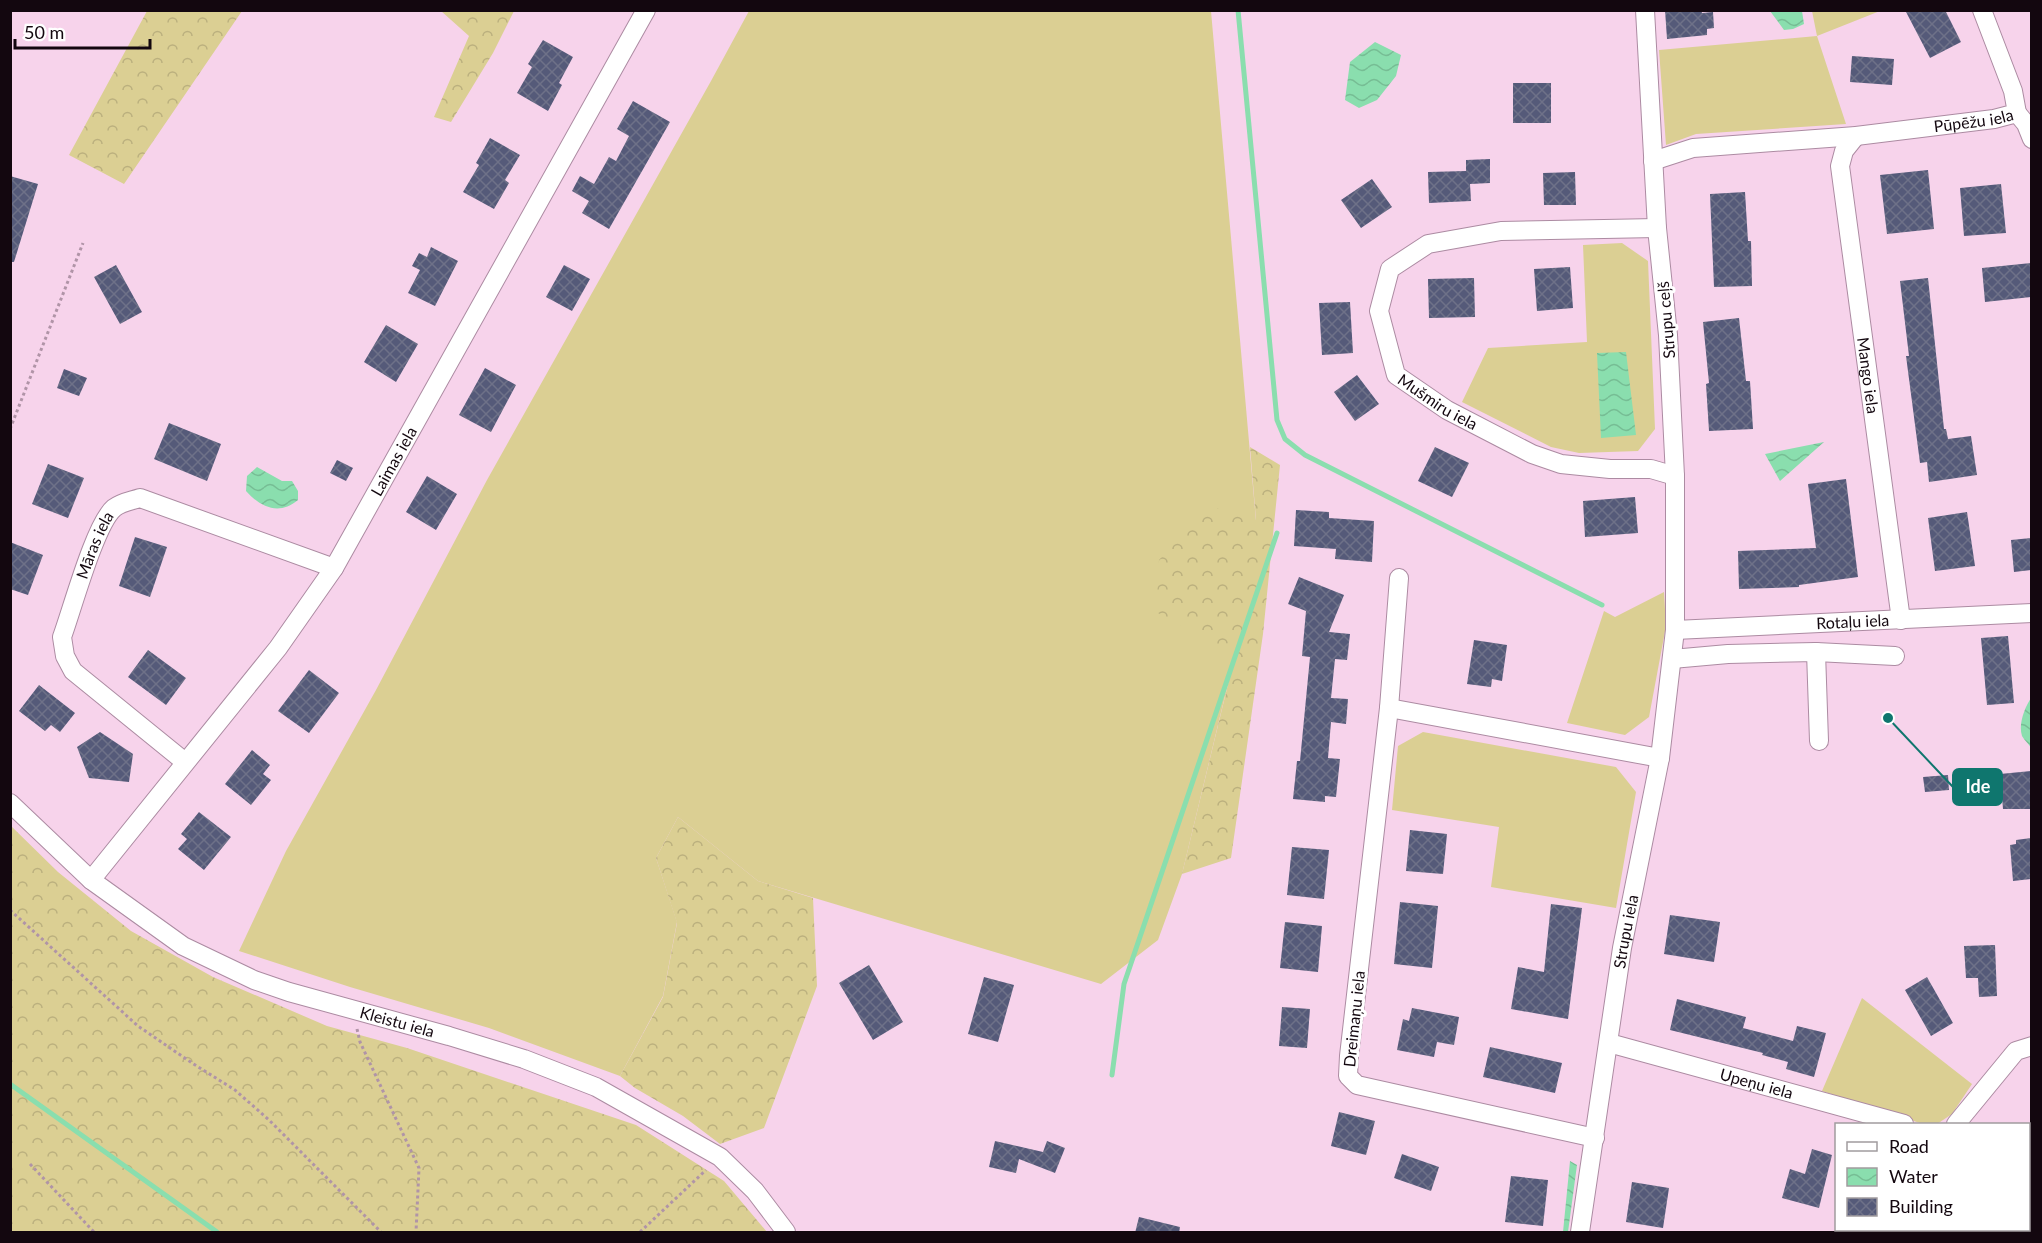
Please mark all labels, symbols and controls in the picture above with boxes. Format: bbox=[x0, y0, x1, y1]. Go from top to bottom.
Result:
scale bar bbox=[15, 12, 150, 50]
text: 50 m bbox=[24, 21, 64, 43]
street label: Pūpēžu iela bbox=[1933, 104, 2015, 135]
street label: Strupu ceļš bbox=[1653, 281, 1678, 359]
street label: Mango iela bbox=[1854, 336, 1883, 415]
street label: Mušmiru iela bbox=[1395, 369, 1481, 433]
street label: Laimas iela bbox=[366, 423, 420, 499]
street label: Māras iela bbox=[72, 507, 117, 581]
street label: Rotaļu iela bbox=[1816, 610, 1890, 632]
callout: Ide bbox=[1953, 769, 2002, 805]
text: Ide bbox=[1966, 775, 1991, 797]
street label: Strupu iela bbox=[1609, 893, 1641, 970]
street label: Dreimaņu iela bbox=[1339, 970, 1368, 1068]
street label: Kleistu iela bbox=[358, 1002, 437, 1041]
street label: Upeņu iela bbox=[1718, 1064, 1795, 1102]
legend bbox=[1835, 1123, 2030, 1231]
text: Road bbox=[1889, 1135, 1929, 1157]
text: Water bbox=[1889, 1165, 1938, 1187]
text: Building bbox=[1889, 1195, 1953, 1217]

